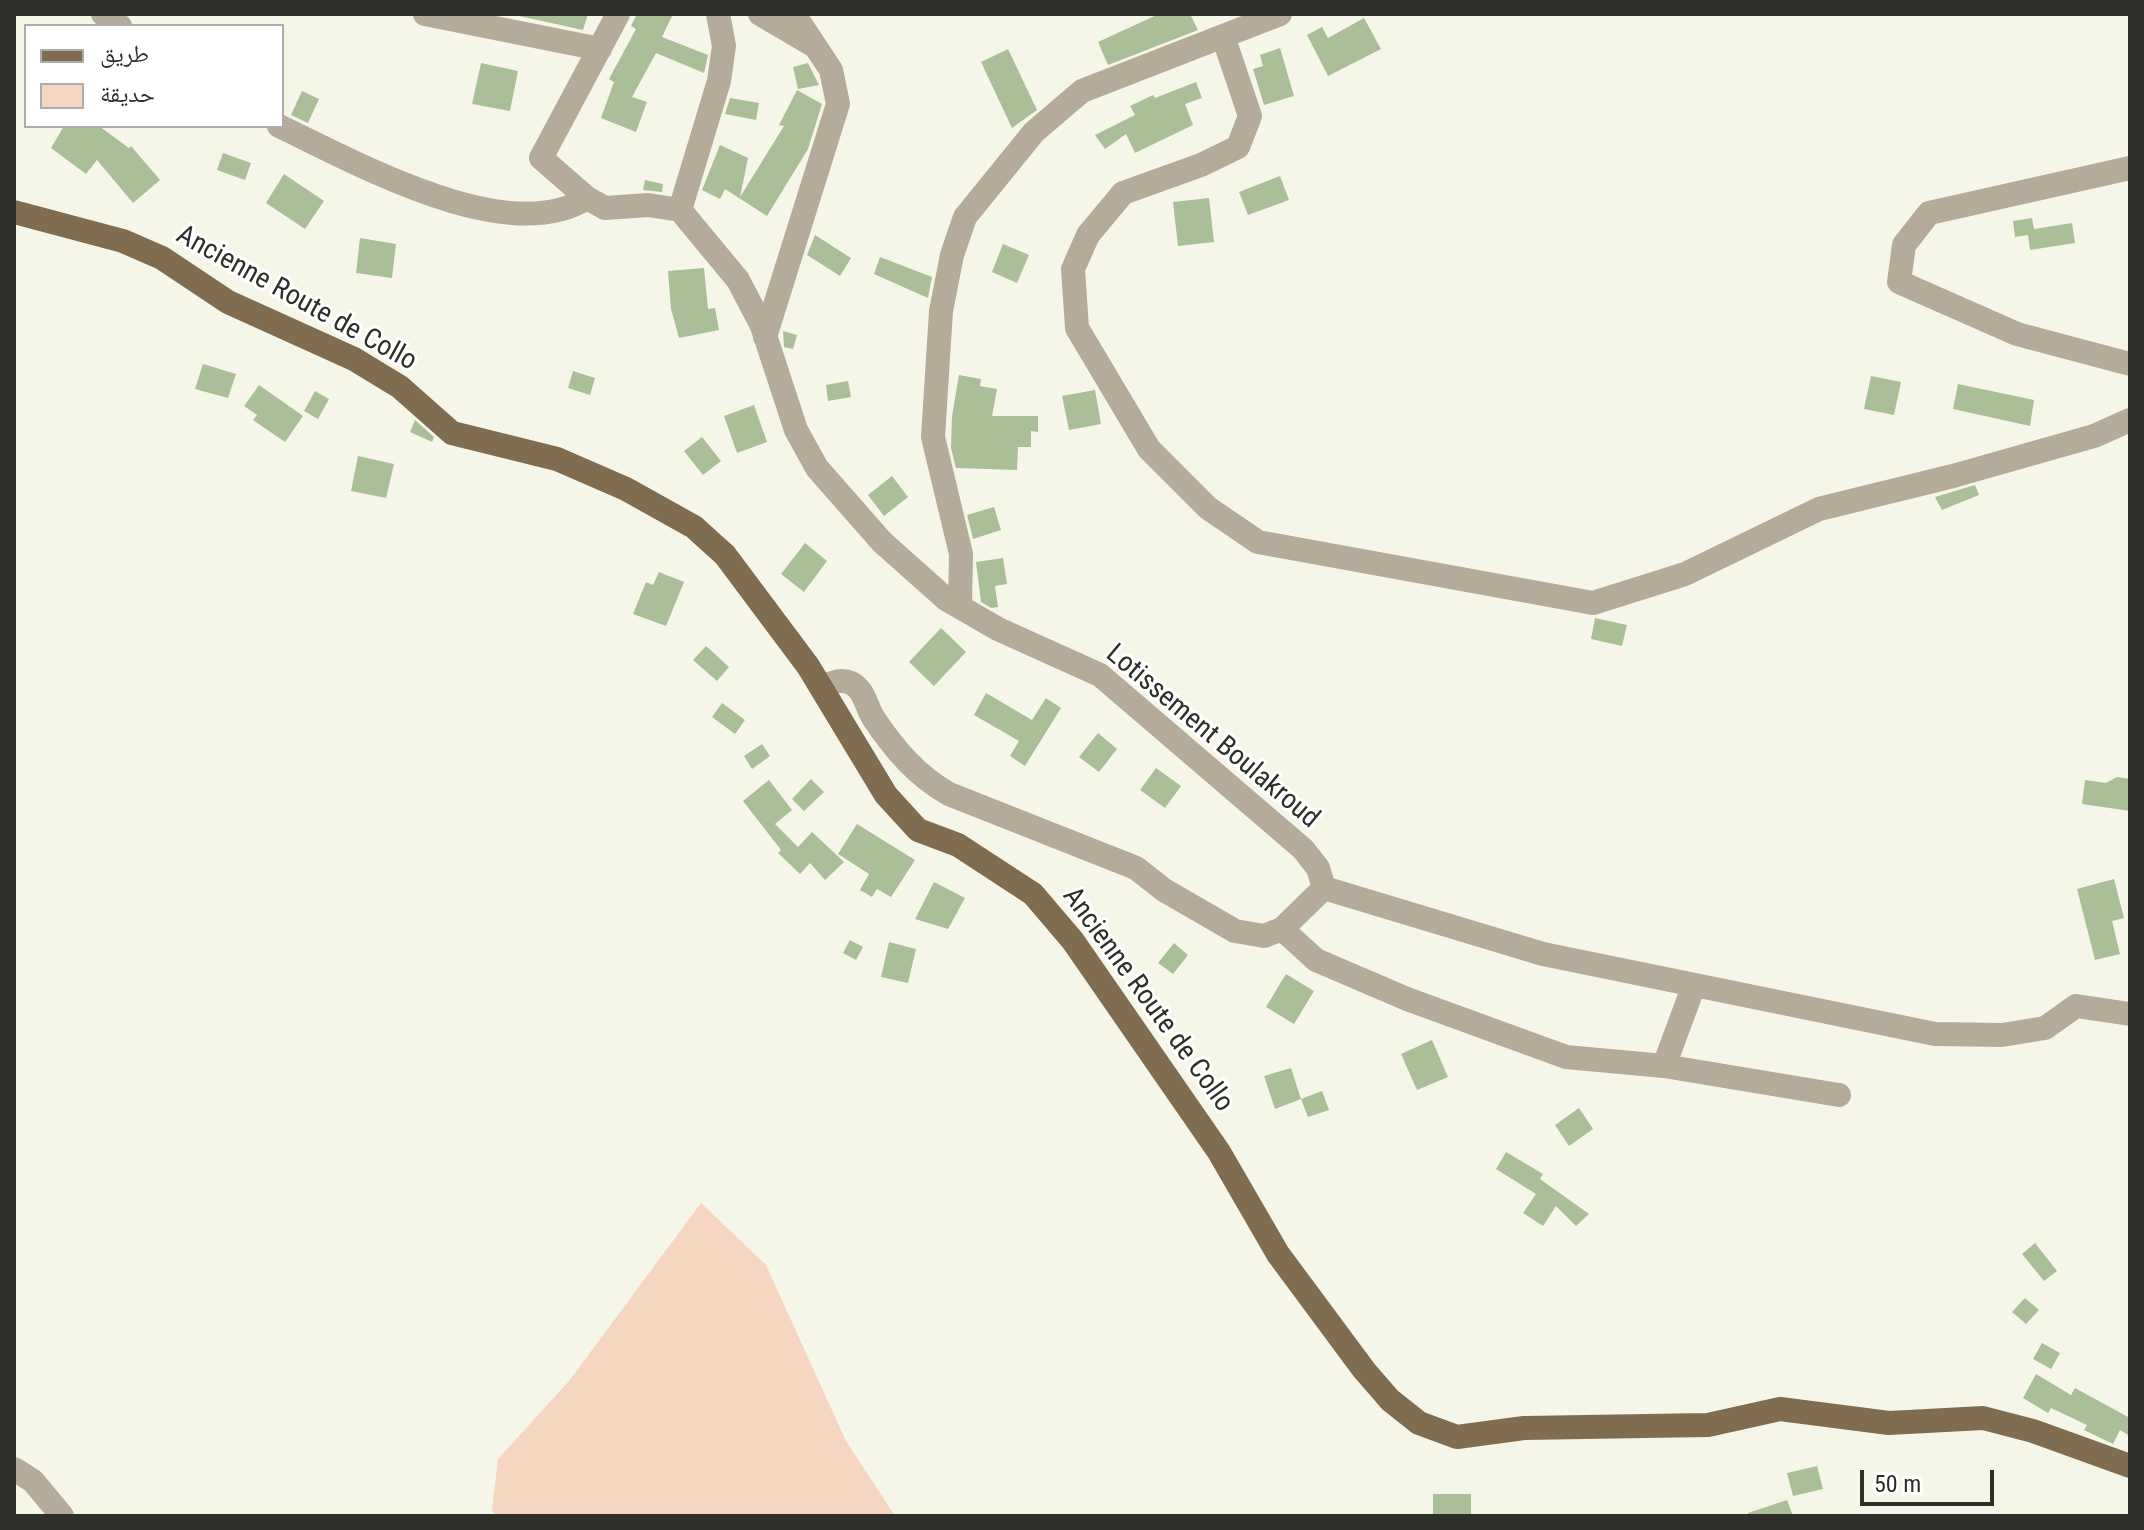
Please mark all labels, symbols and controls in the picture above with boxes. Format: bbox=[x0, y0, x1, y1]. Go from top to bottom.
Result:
legend bbox=[24, 24, 284, 128]
text: طريق bbox=[100, 40, 149, 68]
text: حديقة bbox=[100, 80, 155, 108]
street label: Ancienne Route de Collo bbox=[170, 219, 422, 379]
street label: Lotissement Boulakroud bbox=[1098, 638, 1326, 836]
street label: Ancienne Route de Collo bbox=[1054, 881, 1240, 1119]
scale bar bbox=[1864, 1454, 1998, 1504]
text: 50 m bbox=[1874, 1470, 1921, 1498]

